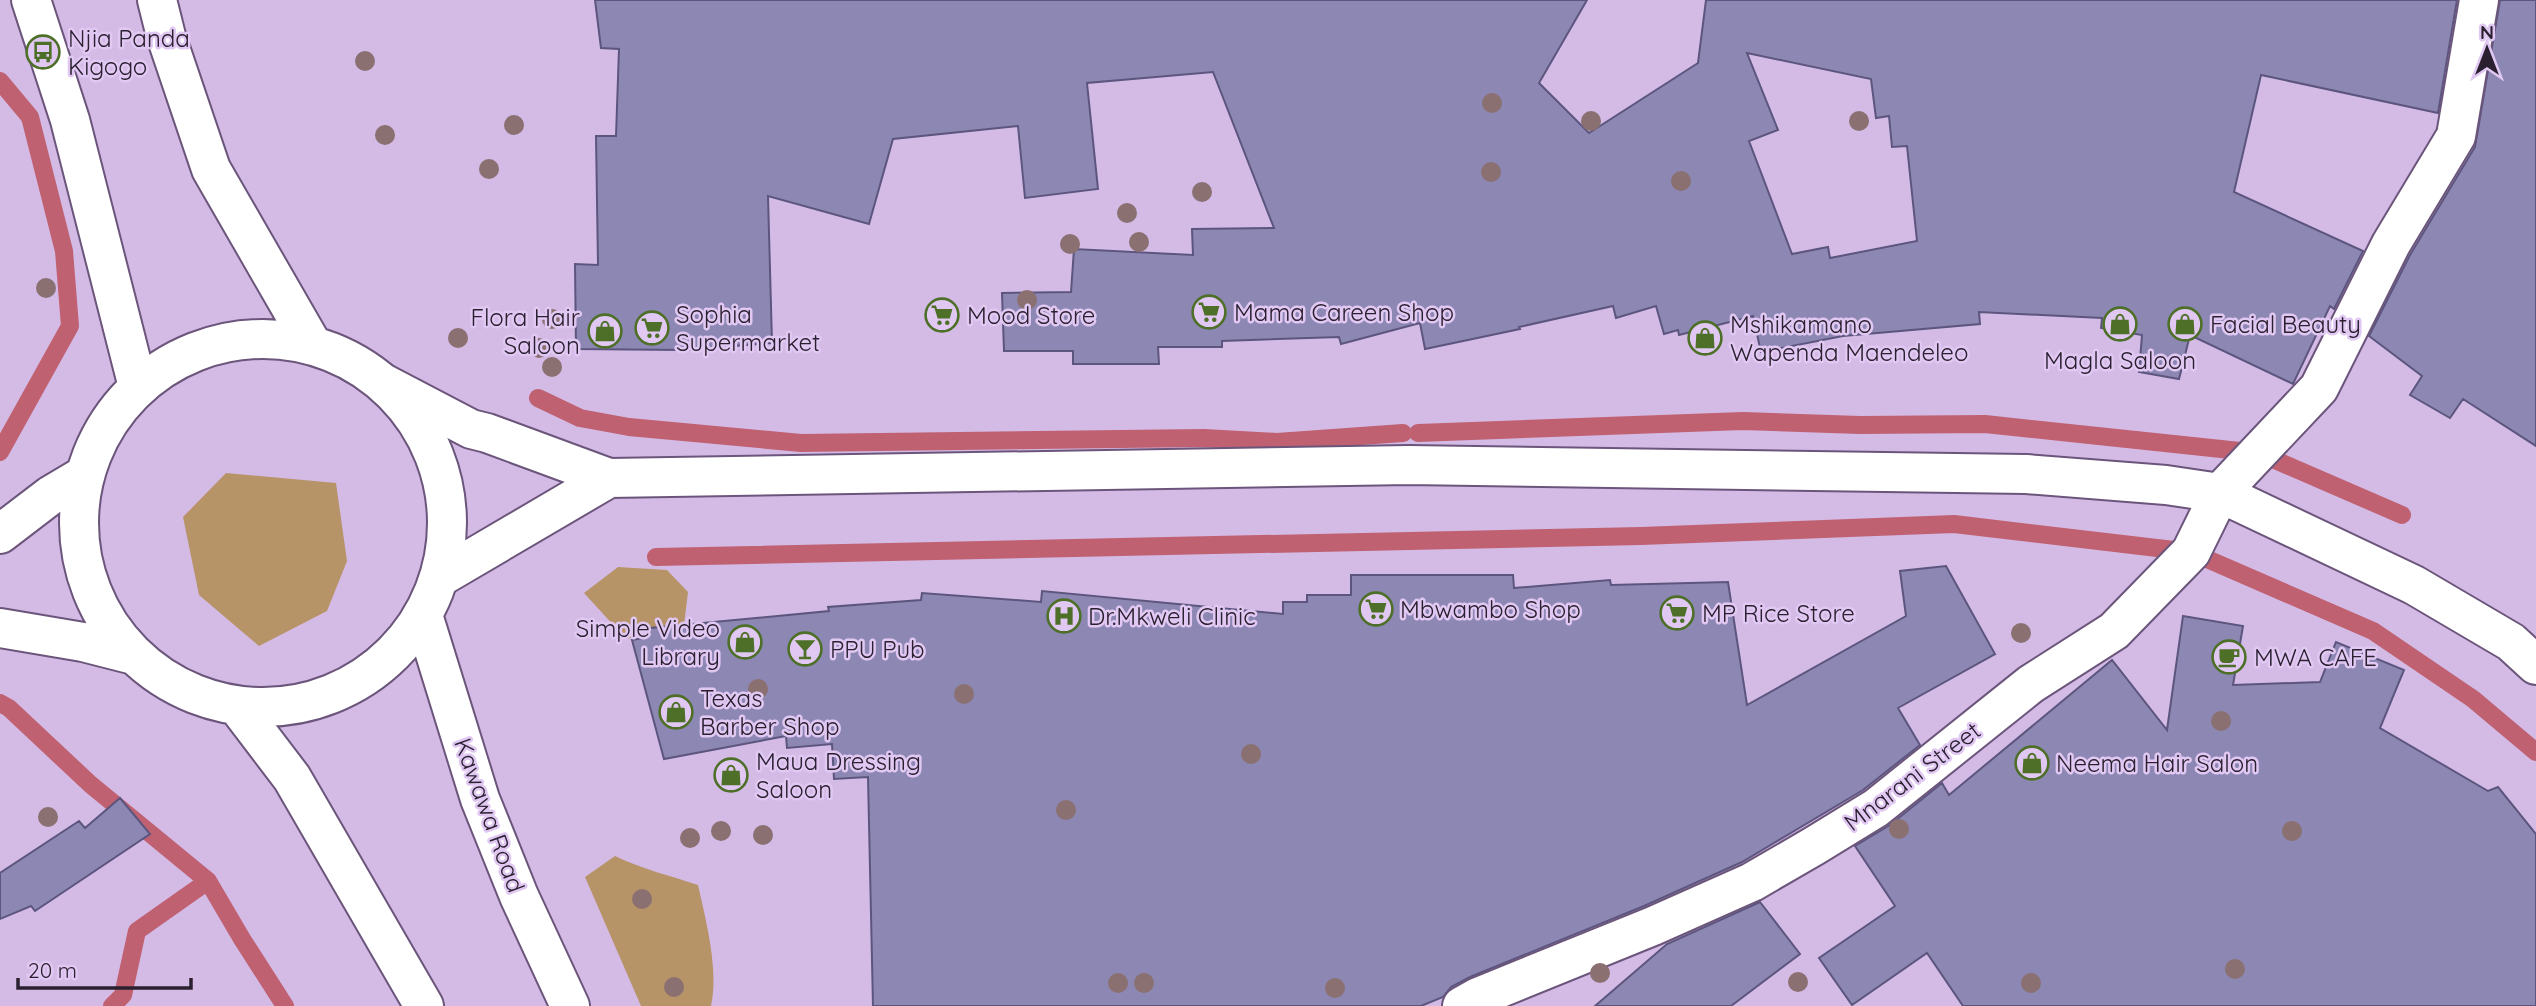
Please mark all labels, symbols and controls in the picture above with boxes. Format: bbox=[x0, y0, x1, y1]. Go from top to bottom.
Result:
north arrow bbox=[2452, 14, 2522, 84]
text: N bbox=[2480, 20, 2494, 44]
place label: Njia Panda Kigogo bbox=[68, 23, 190, 81]
bus stop icon: Njia Panda Kigogo bbox=[24, 33, 62, 71]
supermarket icon: Mama Careen Shop bbox=[1190, 293, 1228, 331]
supermarket icon: Mood Store bbox=[923, 296, 961, 334]
place label: Mama Careen Shop bbox=[1234, 297, 1454, 327]
place label: Sophia Supermarket bbox=[676, 299, 820, 357]
place label: Mood Store bbox=[967, 300, 1095, 330]
place label: Flora Hair Saloon bbox=[470, 302, 580, 360]
shop icon: Magla Saloon bbox=[2101, 305, 2139, 343]
shop icon: Facial Beauty bbox=[2166, 305, 2204, 343]
supermarket icon: Sophia Supermarket bbox=[633, 309, 671, 347]
place label: Mshikamano Wapenda Maendeleo bbox=[1730, 309, 1968, 367]
place label: Facial Beauty bbox=[2210, 309, 2361, 339]
shop icon: Flora Hair Saloon bbox=[586, 312, 624, 350]
shop icon: Mshikamano Wapenda Maendeleo bbox=[1686, 319, 1724, 357]
place label: Magla Saloon bbox=[2044, 345, 2196, 375]
supermarket icon: Mbwambo Shop bbox=[1357, 590, 1395, 628]
place label: Mbwambo Shop bbox=[1400, 594, 1581, 624]
supermarket icon: MP Rice Store bbox=[1658, 594, 1696, 632]
hospital icon: Dr.Mkweli Clinic bbox=[1045, 597, 1083, 635]
place label: MP Rice Store bbox=[1702, 598, 1855, 628]
place label: Dr.Mkweli Clinic bbox=[1088, 601, 1256, 631]
place label: Simple Video Library bbox=[576, 613, 720, 671]
shop icon: Simple Video Library bbox=[726, 623, 764, 661]
bar icon: PPU Pub bbox=[786, 630, 824, 668]
place label: PPU Pub bbox=[830, 634, 925, 664]
cafe icon: MWA CAFE bbox=[2210, 638, 2248, 676]
place label: MWA CAFE bbox=[2254, 642, 2377, 672]
place label: Texas Barber Shop bbox=[700, 683, 839, 741]
shop icon: Texas Barber Shop bbox=[657, 693, 695, 731]
street label: Mnarani Street bbox=[1838, 715, 1986, 837]
street label: Kawawa Road bbox=[448, 734, 532, 896]
shop icon: Neema Hair Salon bbox=[2013, 744, 2051, 782]
place label: Maua Dressing Saloon bbox=[756, 746, 921, 804]
place label: Neema Hair Salon bbox=[2056, 748, 2258, 778]
shop icon: Maua Dressing Saloon bbox=[712, 756, 750, 794]
scale bar bbox=[18, 946, 191, 990]
text: 20 m bbox=[28, 957, 77, 983]

